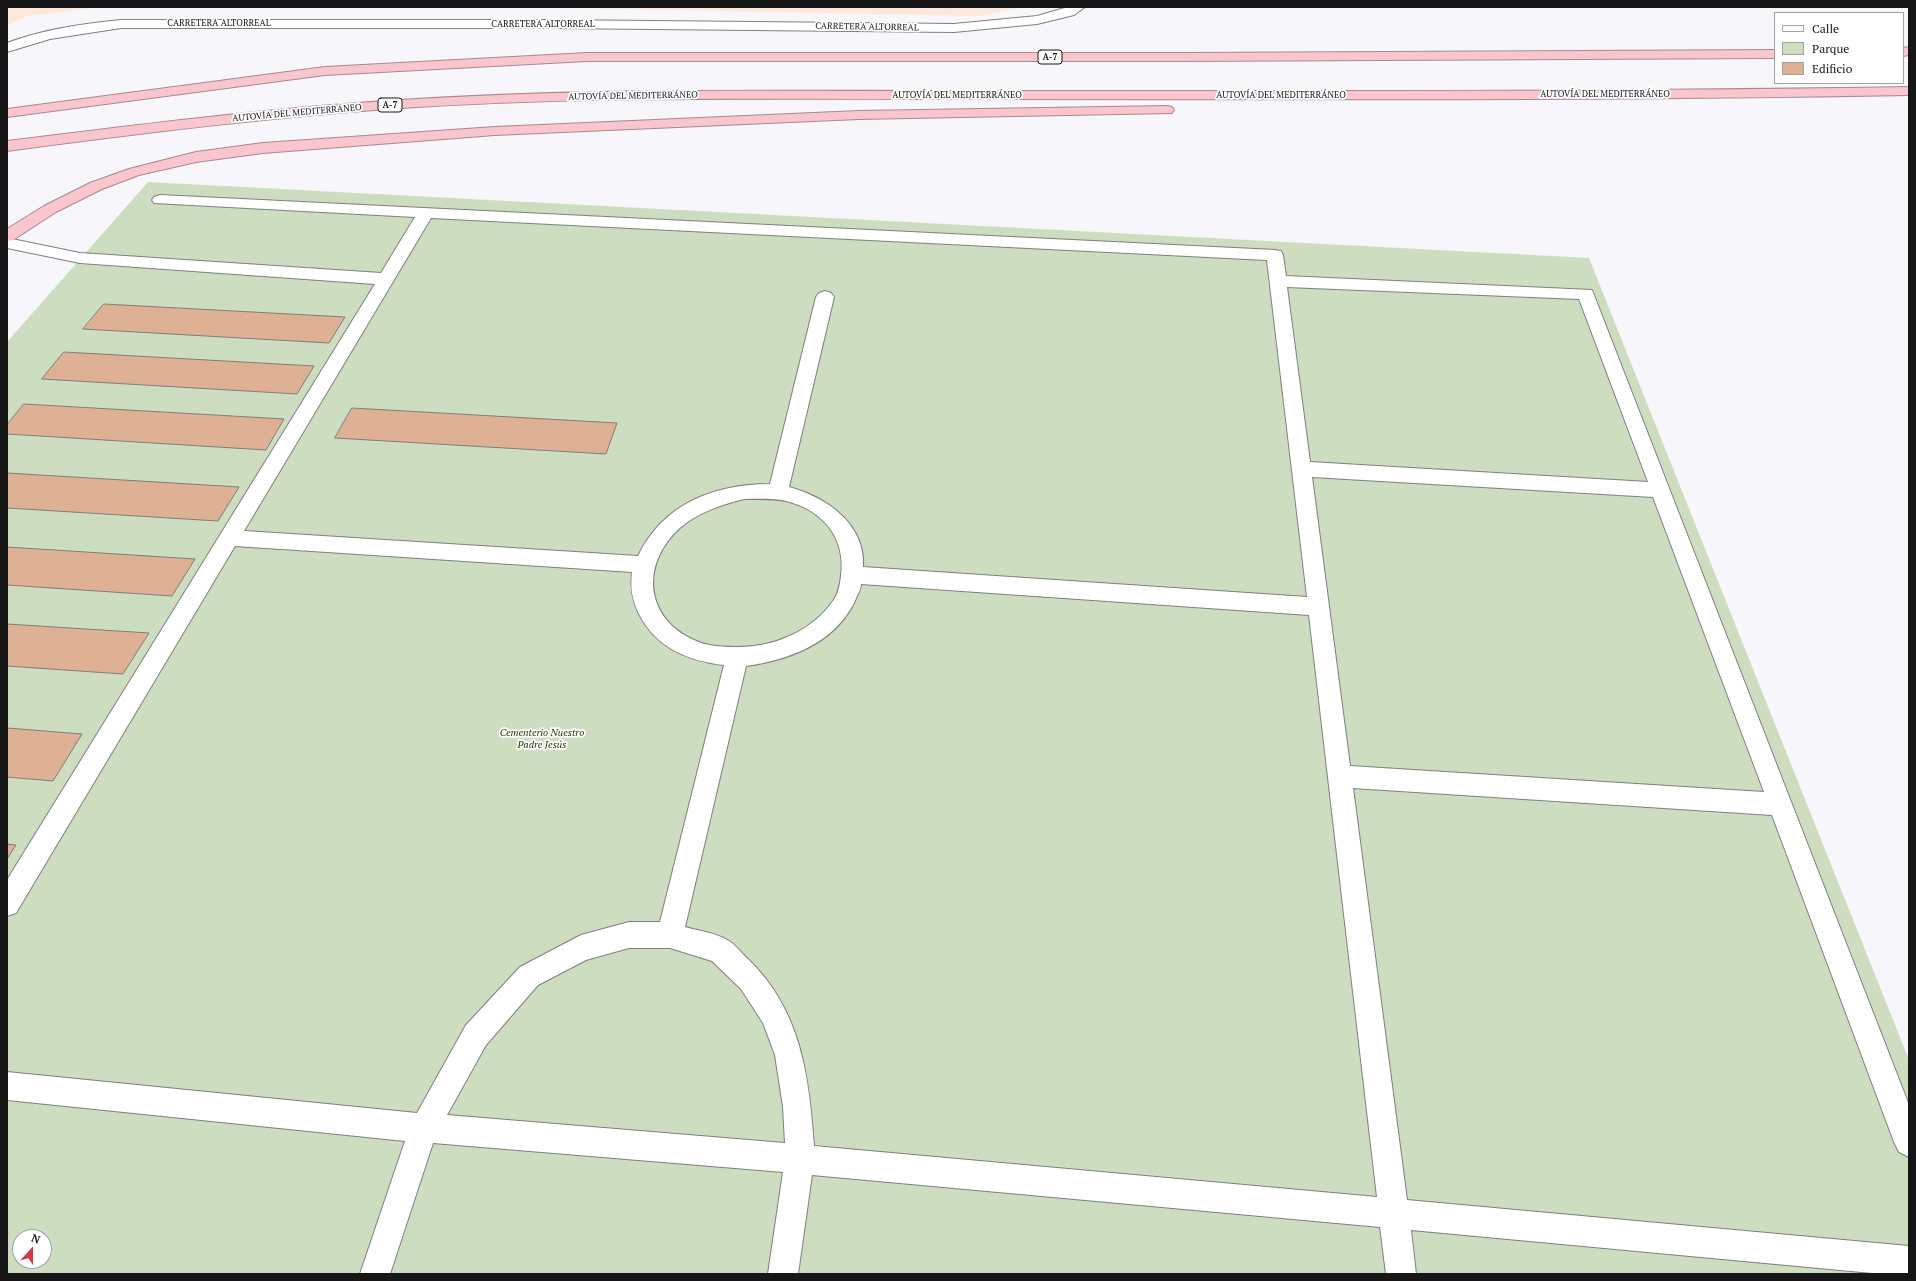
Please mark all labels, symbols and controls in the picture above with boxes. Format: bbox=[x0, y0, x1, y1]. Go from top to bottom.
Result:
legend bbox=[1774, 12, 1904, 84]
street label: CARRETERA ALTORREAL bbox=[167, 18, 271, 28]
street label: CARRETERA ALTORREAL bbox=[491, 19, 595, 29]
street label: CARRETERA ALTORREAL bbox=[815, 21, 919, 33]
text: Calle bbox=[1812, 21, 1839, 36]
text: Parque bbox=[1812, 41, 1849, 56]
road number: A-7 bbox=[1038, 50, 1062, 64]
text: Edificio bbox=[1812, 61, 1852, 76]
street label: AUTOVÍA DEL MEDITERRÁNEO bbox=[568, 89, 698, 103]
street label: AUTOVÍA DEL MEDITERRÁNEO bbox=[1540, 89, 1670, 99]
street label: AUTOVÍA DEL MEDITERRÁNEO bbox=[892, 90, 1022, 100]
street label: AUTOVÍA DEL MEDITERRÁNEO bbox=[1216, 90, 1346, 100]
road number: A-7 bbox=[378, 98, 402, 112]
street label: AUTOVÍA DEL MEDITERRÁNEO bbox=[232, 102, 362, 124]
park label: Cementerio Nuestro Padre Jesús bbox=[500, 727, 584, 750]
north arrow bbox=[12, 1229, 52, 1269]
text: N bbox=[30, 1231, 42, 1247]

